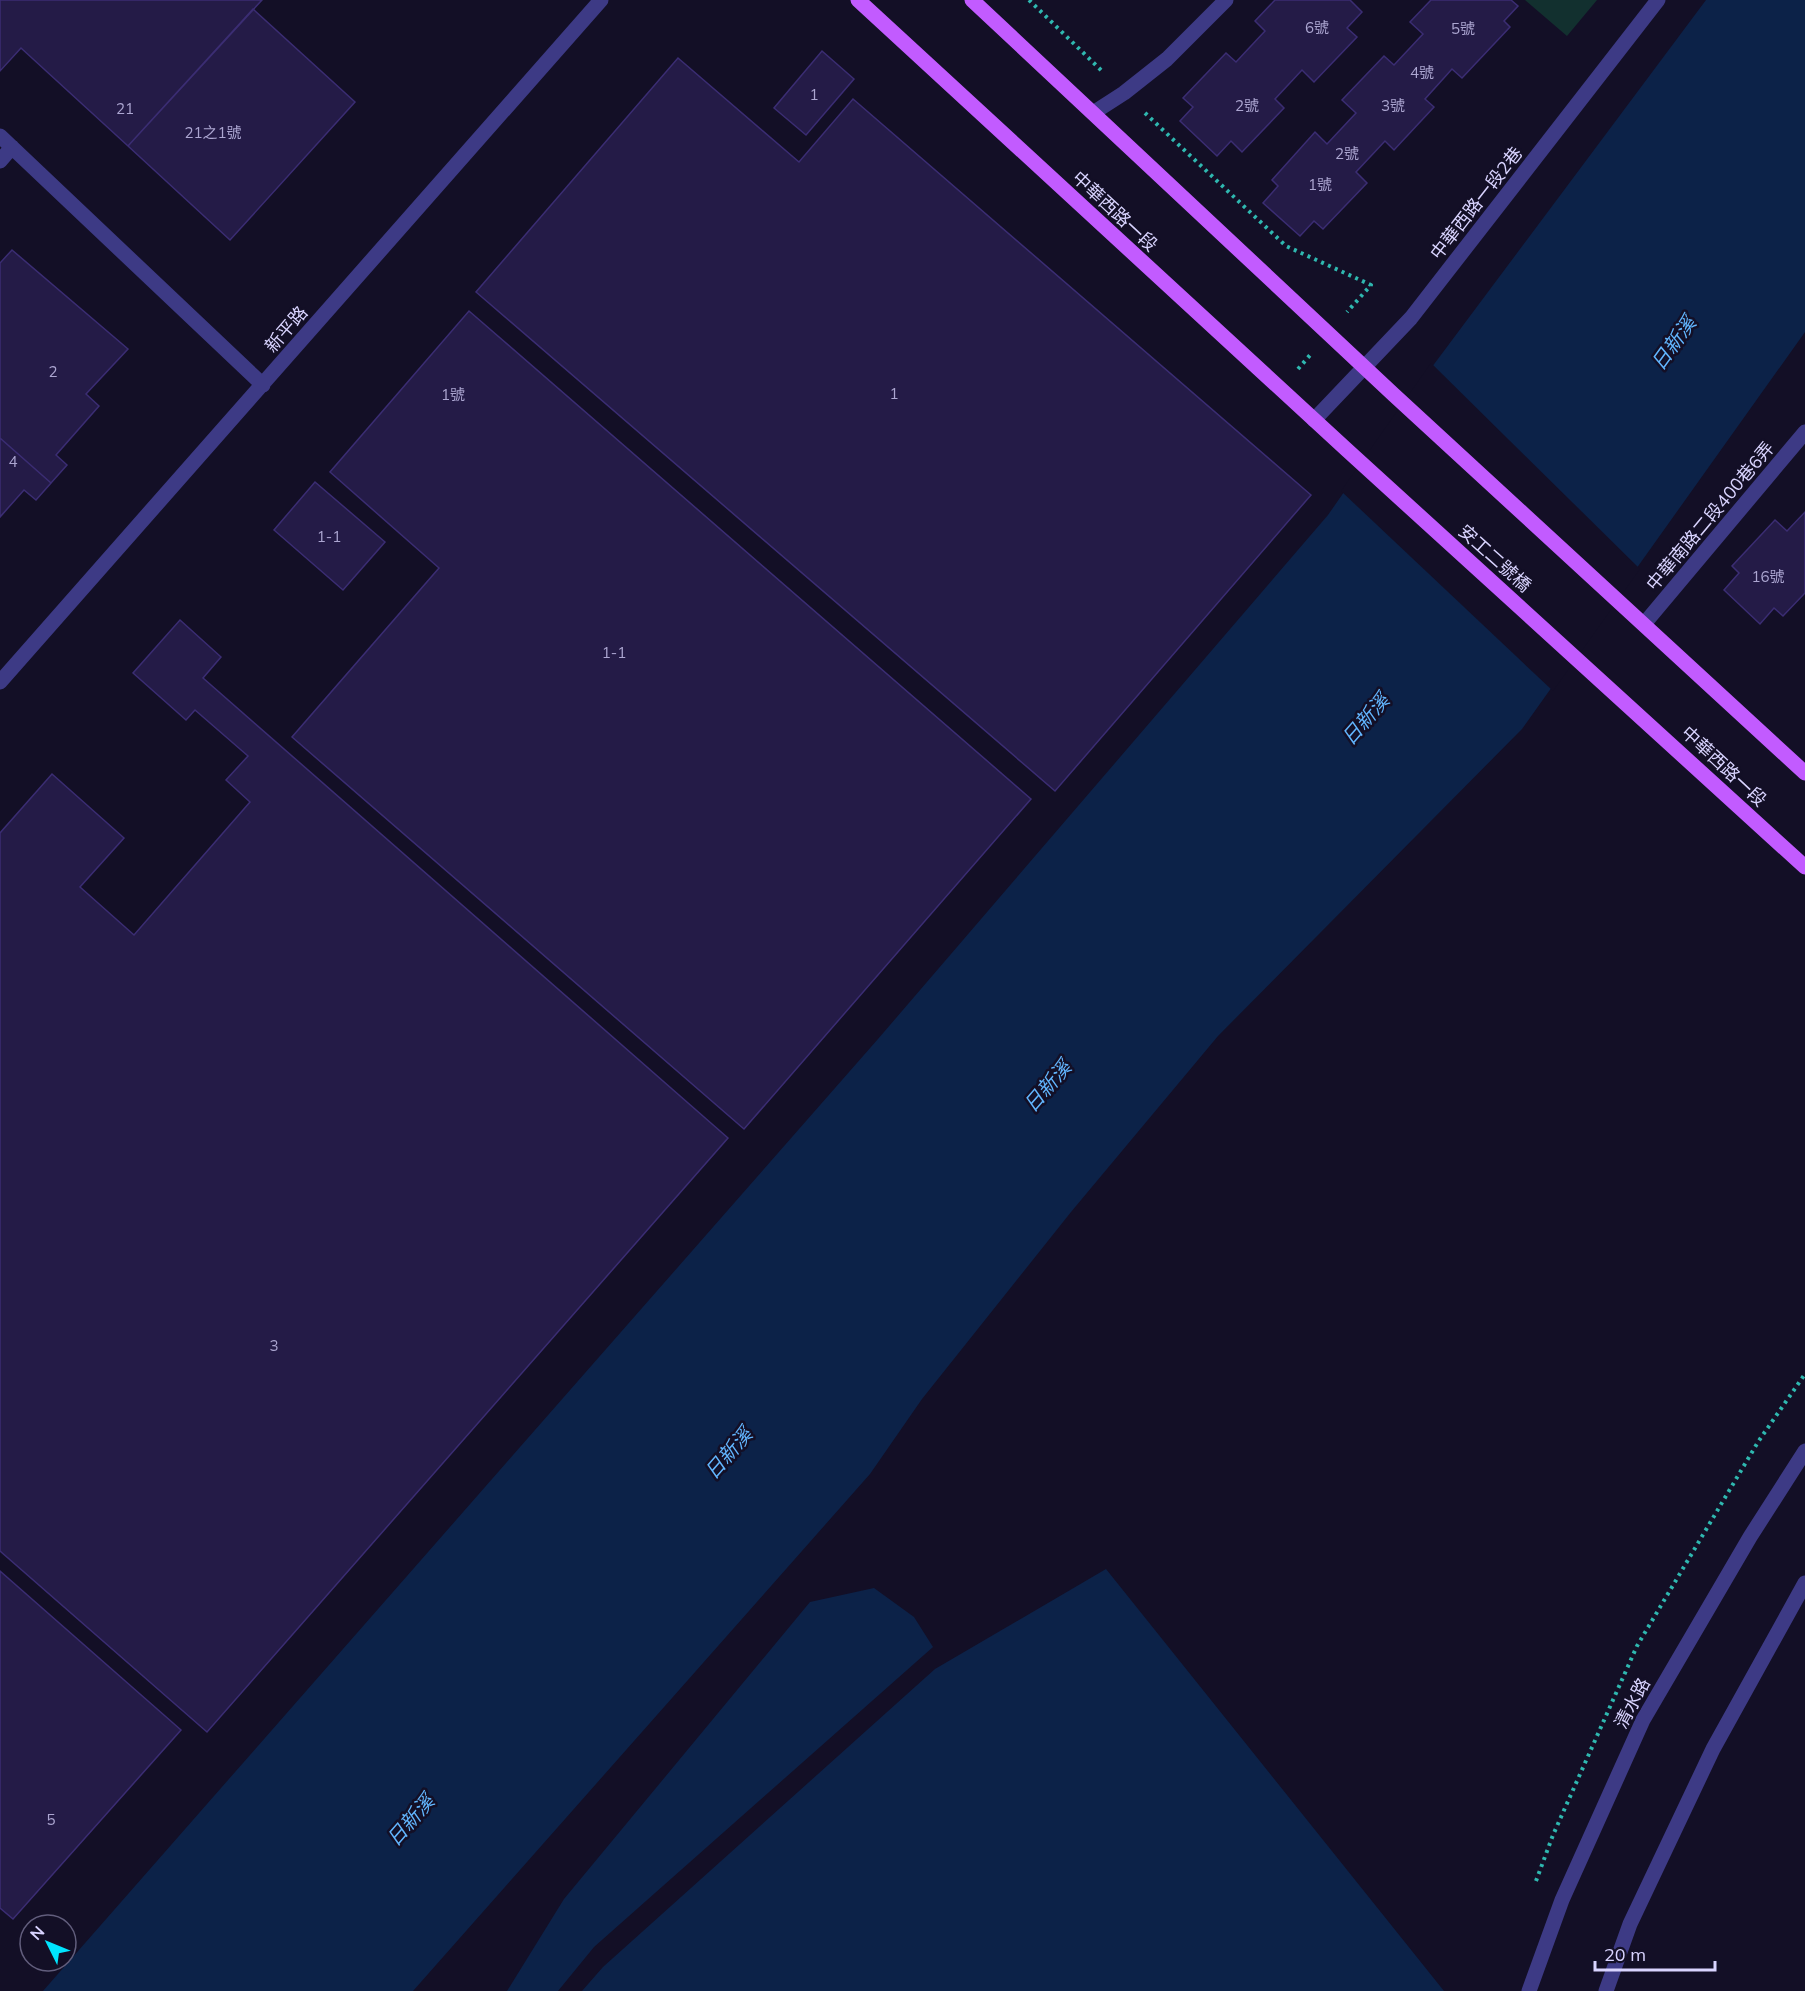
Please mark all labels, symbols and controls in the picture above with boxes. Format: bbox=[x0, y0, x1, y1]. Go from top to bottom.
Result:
house number: 6號 bbox=[1305, 18, 1329, 37]
house number: 5號 bbox=[1451, 19, 1475, 38]
house number: 4號 bbox=[1410, 63, 1434, 82]
house number: 1 bbox=[809, 85, 819, 104]
house number: 2號 bbox=[1235, 96, 1259, 115]
house number: 3號 bbox=[1381, 96, 1405, 115]
house number: 21 bbox=[116, 99, 134, 118]
house number: 21之1號 bbox=[184, 123, 242, 142]
street label: 中華西路一段2巷 bbox=[1425, 142, 1527, 264]
house number: 2號 bbox=[1335, 144, 1359, 163]
street label: 中華西路一段 bbox=[1068, 166, 1162, 256]
house number: 1號 bbox=[1308, 175, 1332, 194]
street label: 新平路 bbox=[260, 301, 312, 357]
water label: 日新溪 bbox=[1645, 309, 1703, 375]
house number: 2 bbox=[48, 362, 58, 381]
house number: 1 bbox=[889, 384, 899, 403]
house number: 1號 bbox=[441, 385, 465, 404]
street label: 中華南路二段400巷6弄 bbox=[1641, 437, 1779, 595]
house number: 4 bbox=[8, 452, 18, 471]
street label: 安工二號橋 bbox=[1454, 519, 1536, 597]
house number: 1-1 bbox=[317, 527, 341, 546]
house number: 16號 bbox=[1751, 567, 1785, 586]
house number: 1-1 bbox=[602, 643, 626, 662]
water label: 日新溪 bbox=[1336, 686, 1396, 750]
street label: 中華西路一段 bbox=[1677, 721, 1771, 811]
water label: 日新溪 bbox=[1018, 1053, 1078, 1117]
house number: 3 bbox=[269, 1336, 279, 1355]
water label: 日新溪 bbox=[699, 1420, 759, 1484]
street label: 清水路 bbox=[1609, 1674, 1655, 1732]
water label: 日新溪 bbox=[381, 1787, 441, 1851]
house number: 5 bbox=[46, 1810, 56, 1829]
north arrow bbox=[18, 1913, 78, 1973]
text: N bbox=[26, 1922, 48, 1944]
scale bar bbox=[1595, 1934, 1715, 1972]
text: 20 m bbox=[1604, 1943, 1646, 1966]

